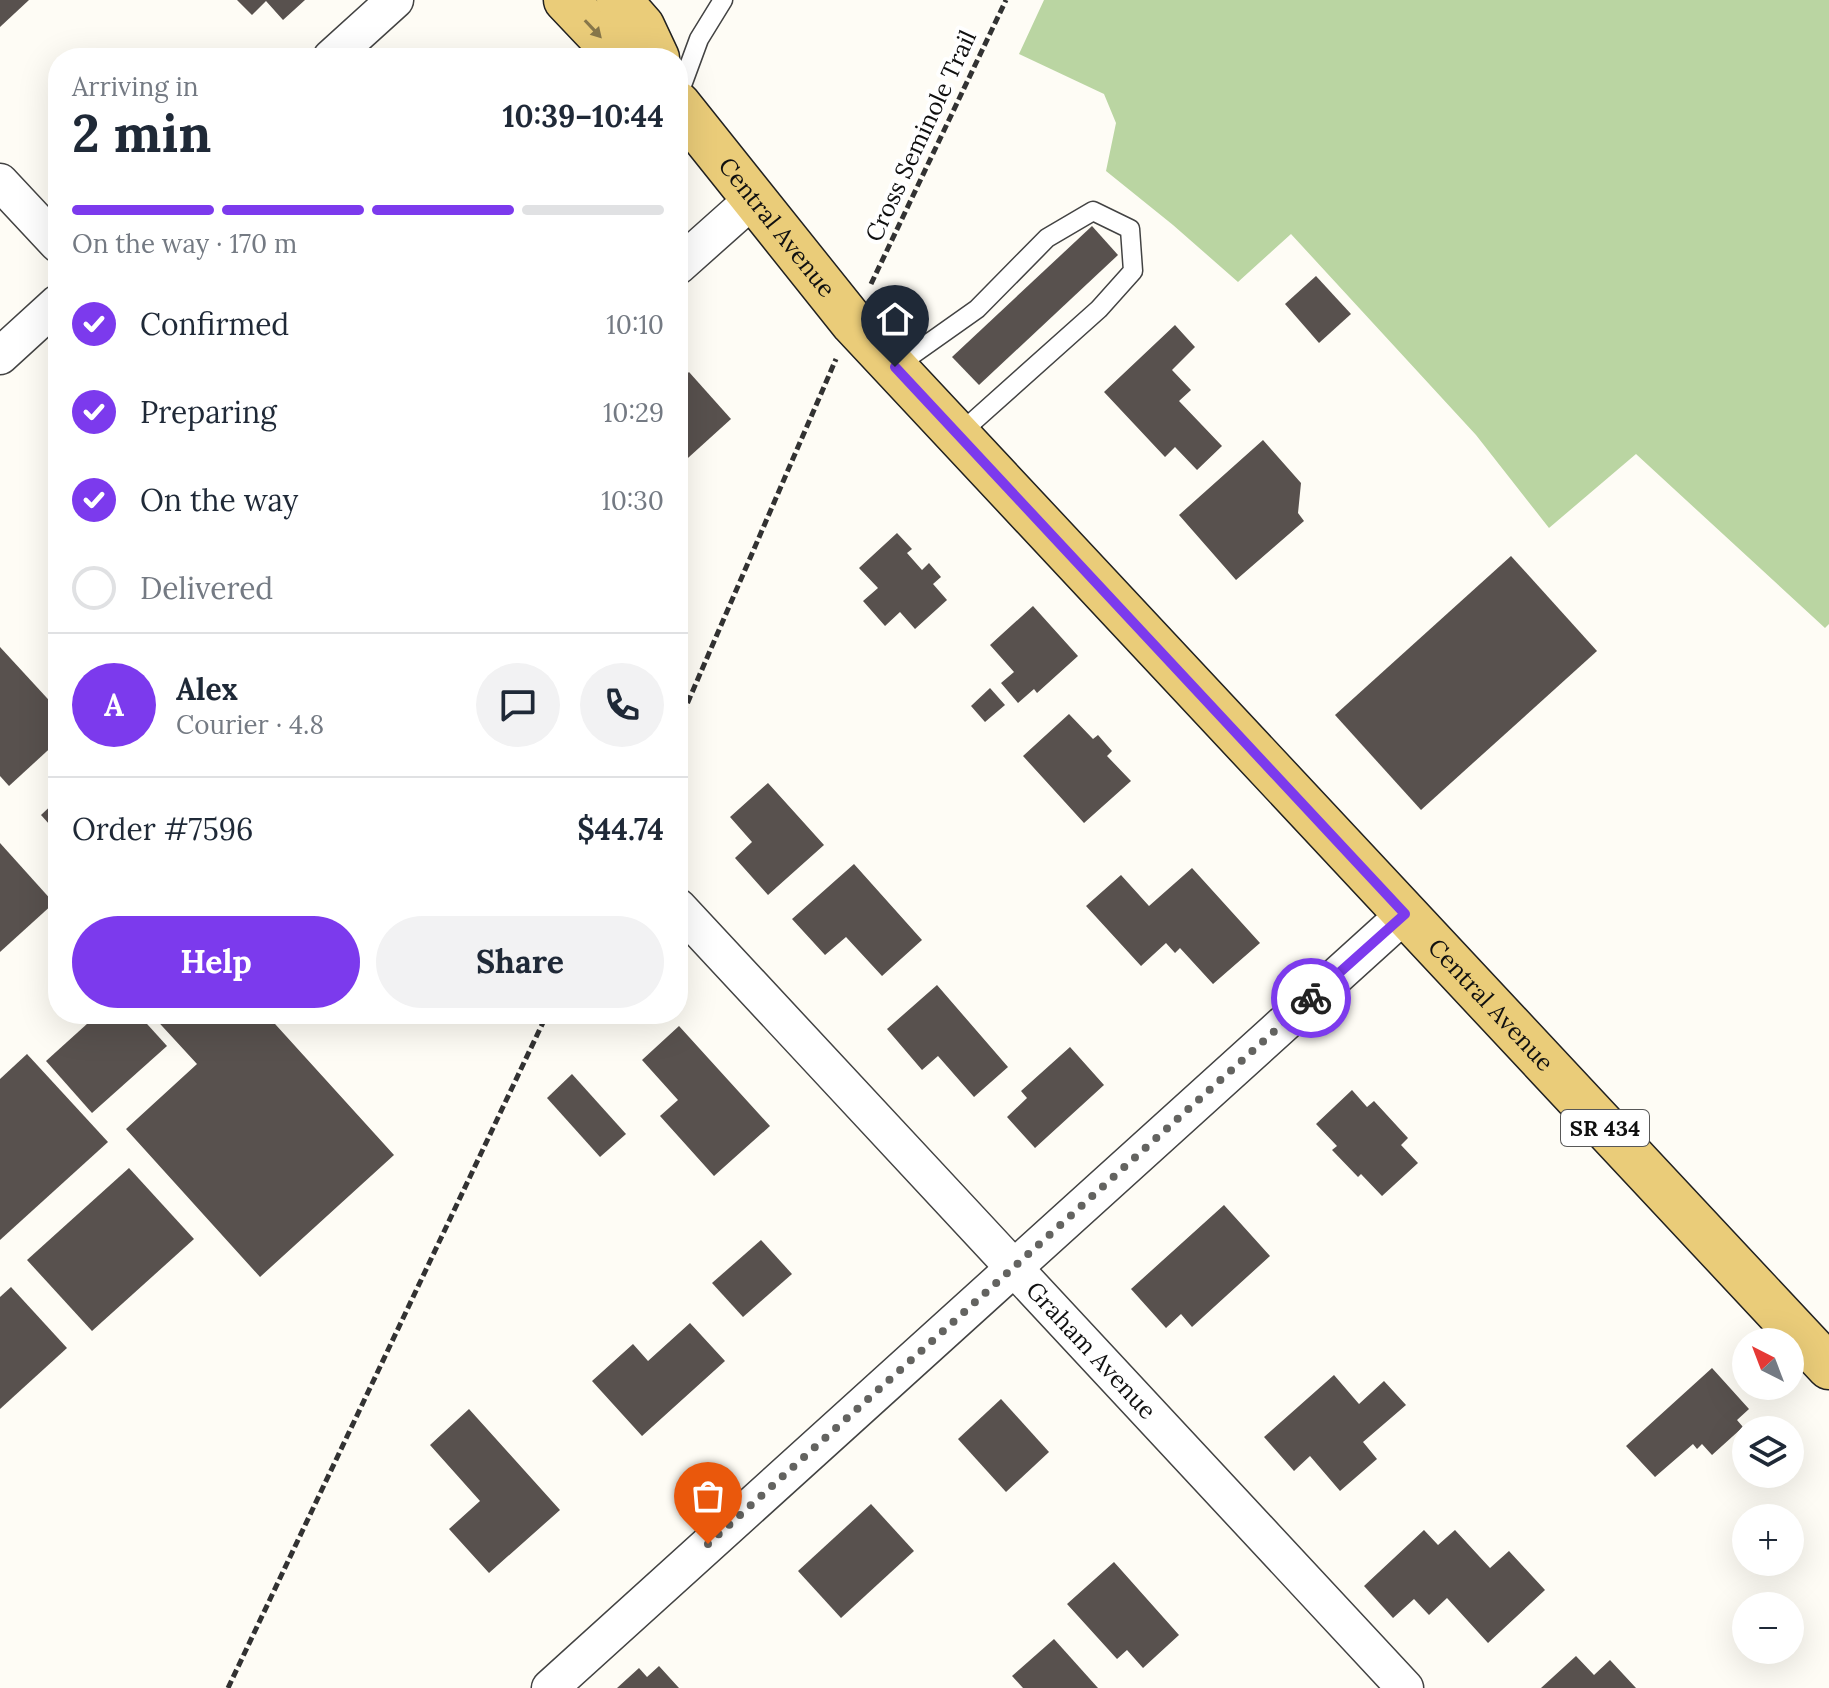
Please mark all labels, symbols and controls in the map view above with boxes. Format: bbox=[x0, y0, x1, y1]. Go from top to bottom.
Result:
one-way arrow bbox=[584, 19, 602, 38]
street label: Cross Seminole Trail bbox=[858, 25, 983, 246]
text: Arriving in bbox=[72, 70, 199, 103]
text: 10:39–10:44 bbox=[502, 97, 664, 135]
text: 2 min bbox=[72, 100, 211, 166]
street label: Central Avenue bbox=[712, 151, 842, 303]
text: On the way · 170 m bbox=[72, 227, 297, 260]
pin bbox=[861, 285, 929, 367]
icon: home bbox=[873, 297, 917, 341]
icon: check bbox=[72, 302, 116, 346]
text: Confirmed bbox=[140, 305, 289, 343]
text: 10:10 bbox=[606, 308, 664, 341]
icon: check bbox=[72, 390, 116, 434]
text: Preparing bbox=[140, 393, 277, 431]
text: 10:29 bbox=[603, 396, 664, 429]
icon: check bbox=[72, 478, 116, 522]
text: On the way bbox=[140, 481, 298, 519]
text: 10:30 bbox=[601, 484, 664, 517]
text: Delivered bbox=[140, 569, 273, 607]
button: chat bbox=[476, 663, 560, 747]
button: phone bbox=[580, 663, 664, 747]
text: Alex bbox=[176, 670, 238, 708]
text: A bbox=[104, 686, 124, 724]
text: Courier · 4.8 bbox=[176, 708, 324, 741]
text: Order #7596 bbox=[72, 810, 253, 848]
text: $44.74 bbox=[577, 810, 664, 848]
button: Help bbox=[72, 916, 360, 1008]
button: Share bbox=[376, 916, 664, 1008]
street label: Central Avenue bbox=[1421, 932, 1560, 1078]
courier bbox=[1271, 958, 1351, 1038]
icon: bike bbox=[1289, 976, 1333, 1020]
road number: SR 434 bbox=[1561, 1110, 1649, 1146]
street label: Graham Avenue bbox=[1020, 1275, 1163, 1426]
north arrow bbox=[1732, 1328, 1804, 1400]
map controls bbox=[1732, 1328, 1804, 1664]
button: layers bbox=[1732, 1416, 1804, 1488]
pin bbox=[674, 1462, 742, 1544]
icon: bag bbox=[686, 1474, 730, 1518]
button: + bbox=[1732, 1504, 1804, 1576]
button: − bbox=[1732, 1592, 1804, 1664]

